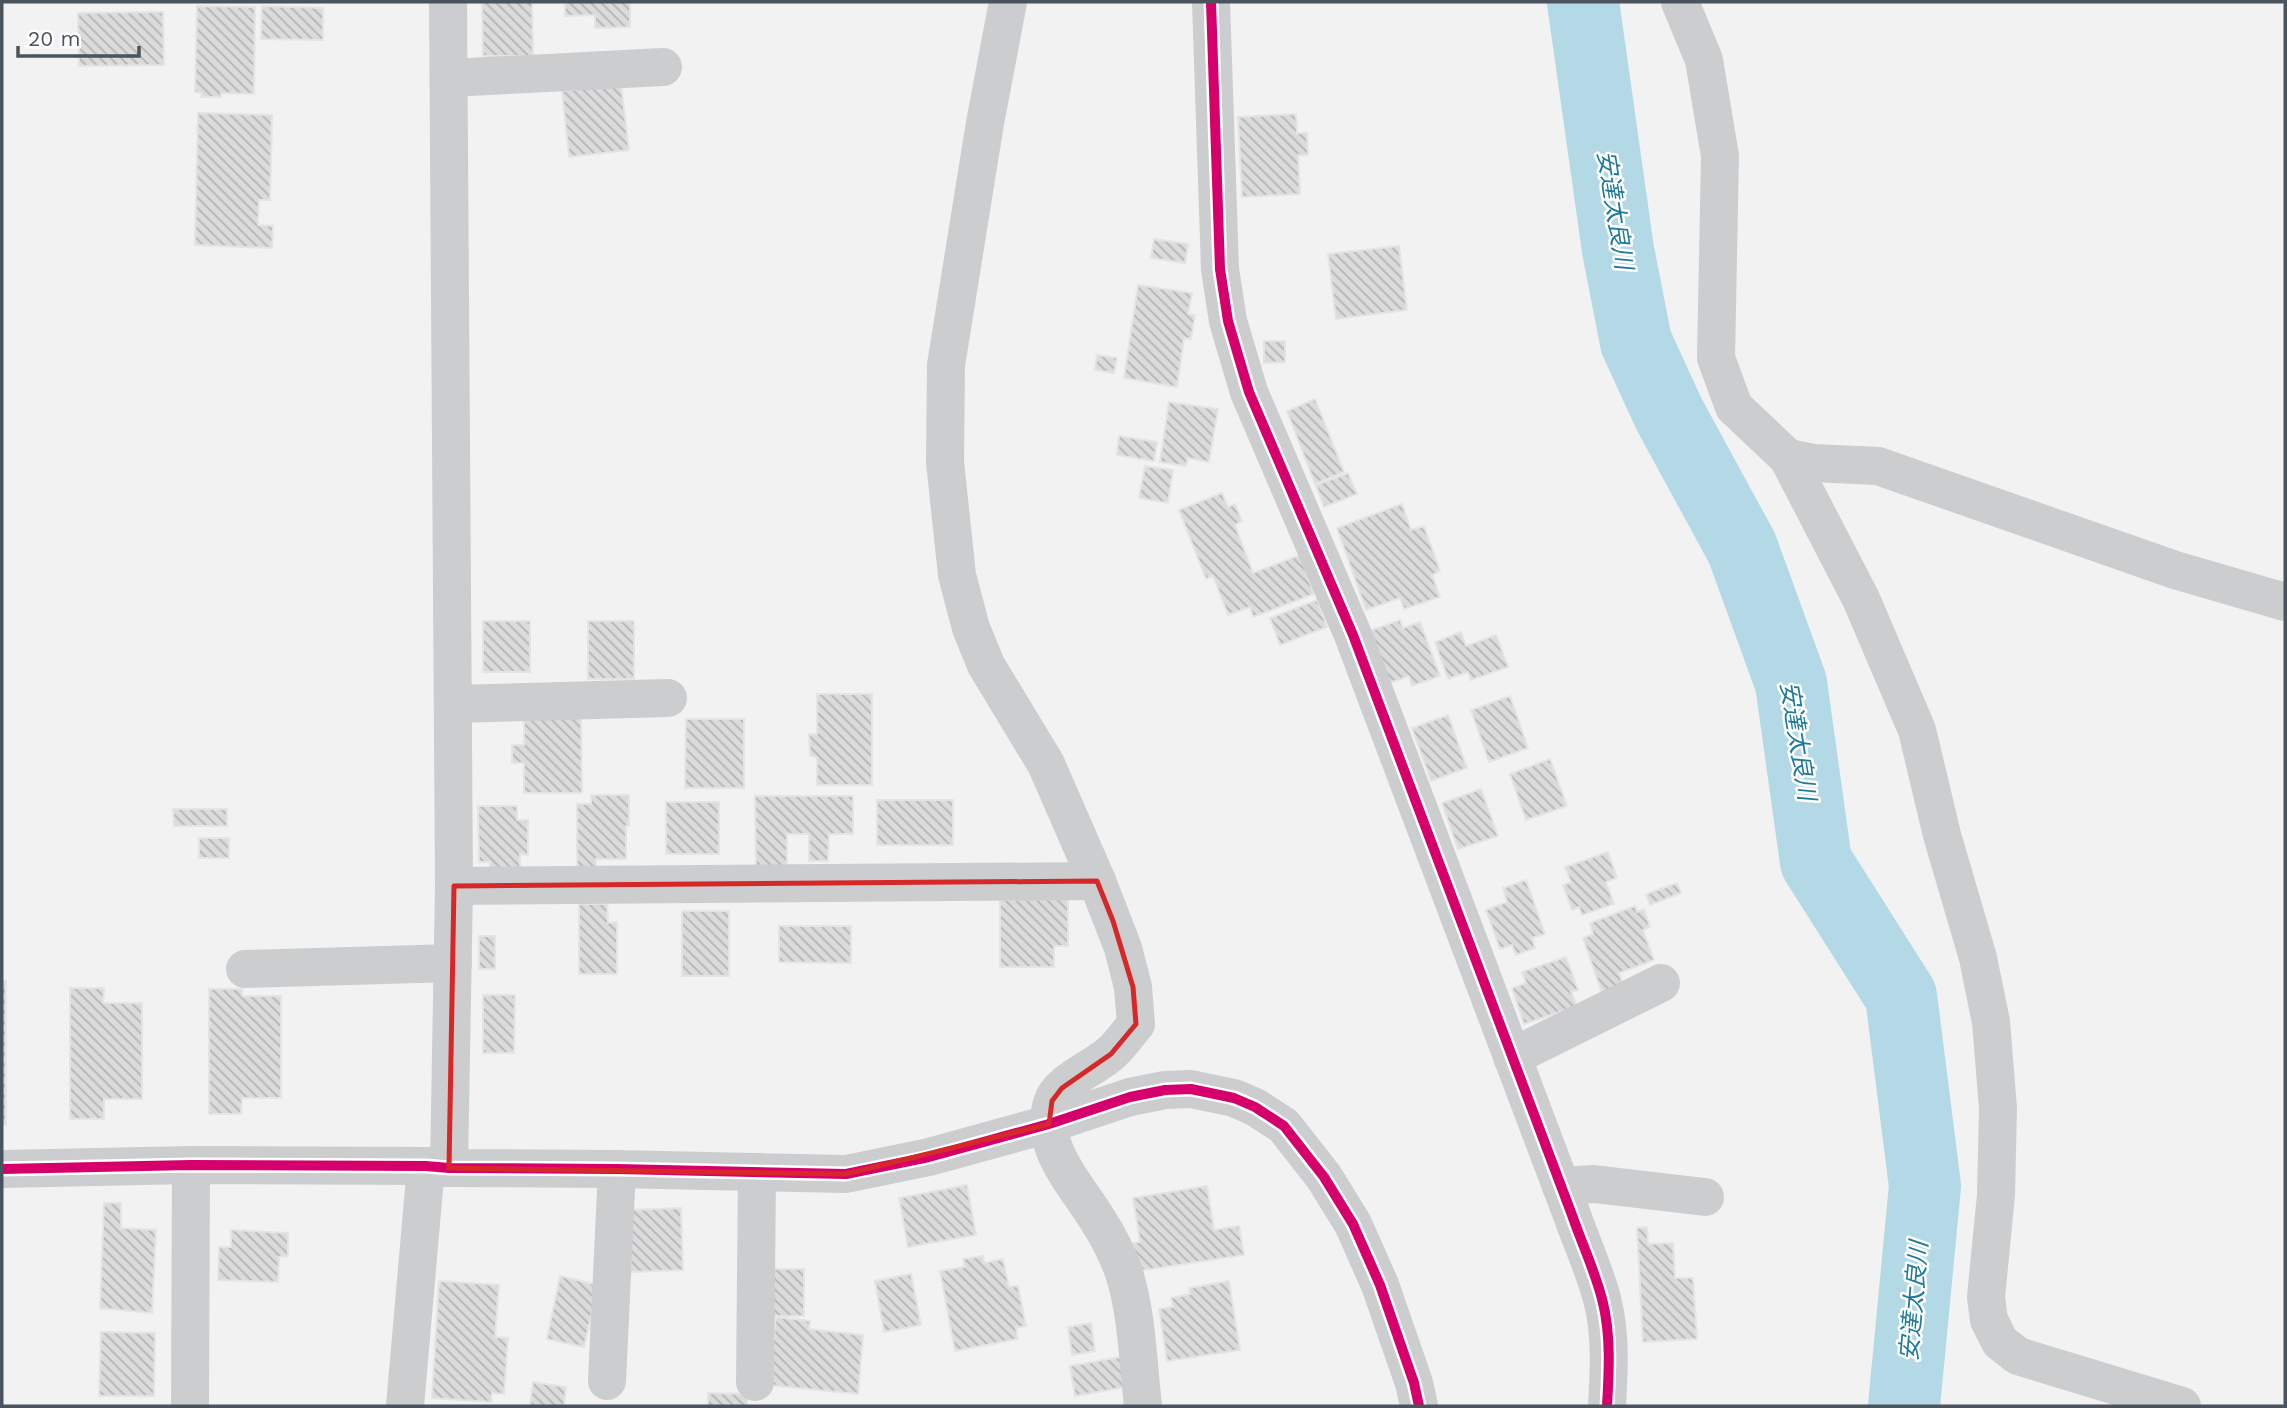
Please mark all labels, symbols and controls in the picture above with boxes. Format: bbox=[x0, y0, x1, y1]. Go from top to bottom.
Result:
scale bar bbox=[18, 14, 138, 58]
text: 20 m bbox=[28, 26, 80, 51]
water label: 安達太良川 bbox=[1592, 149, 1639, 274]
water label: 安達太良川 bbox=[1775, 680, 1822, 805]
water label: 安達太良川 bbox=[1895, 1237, 1933, 1362]

